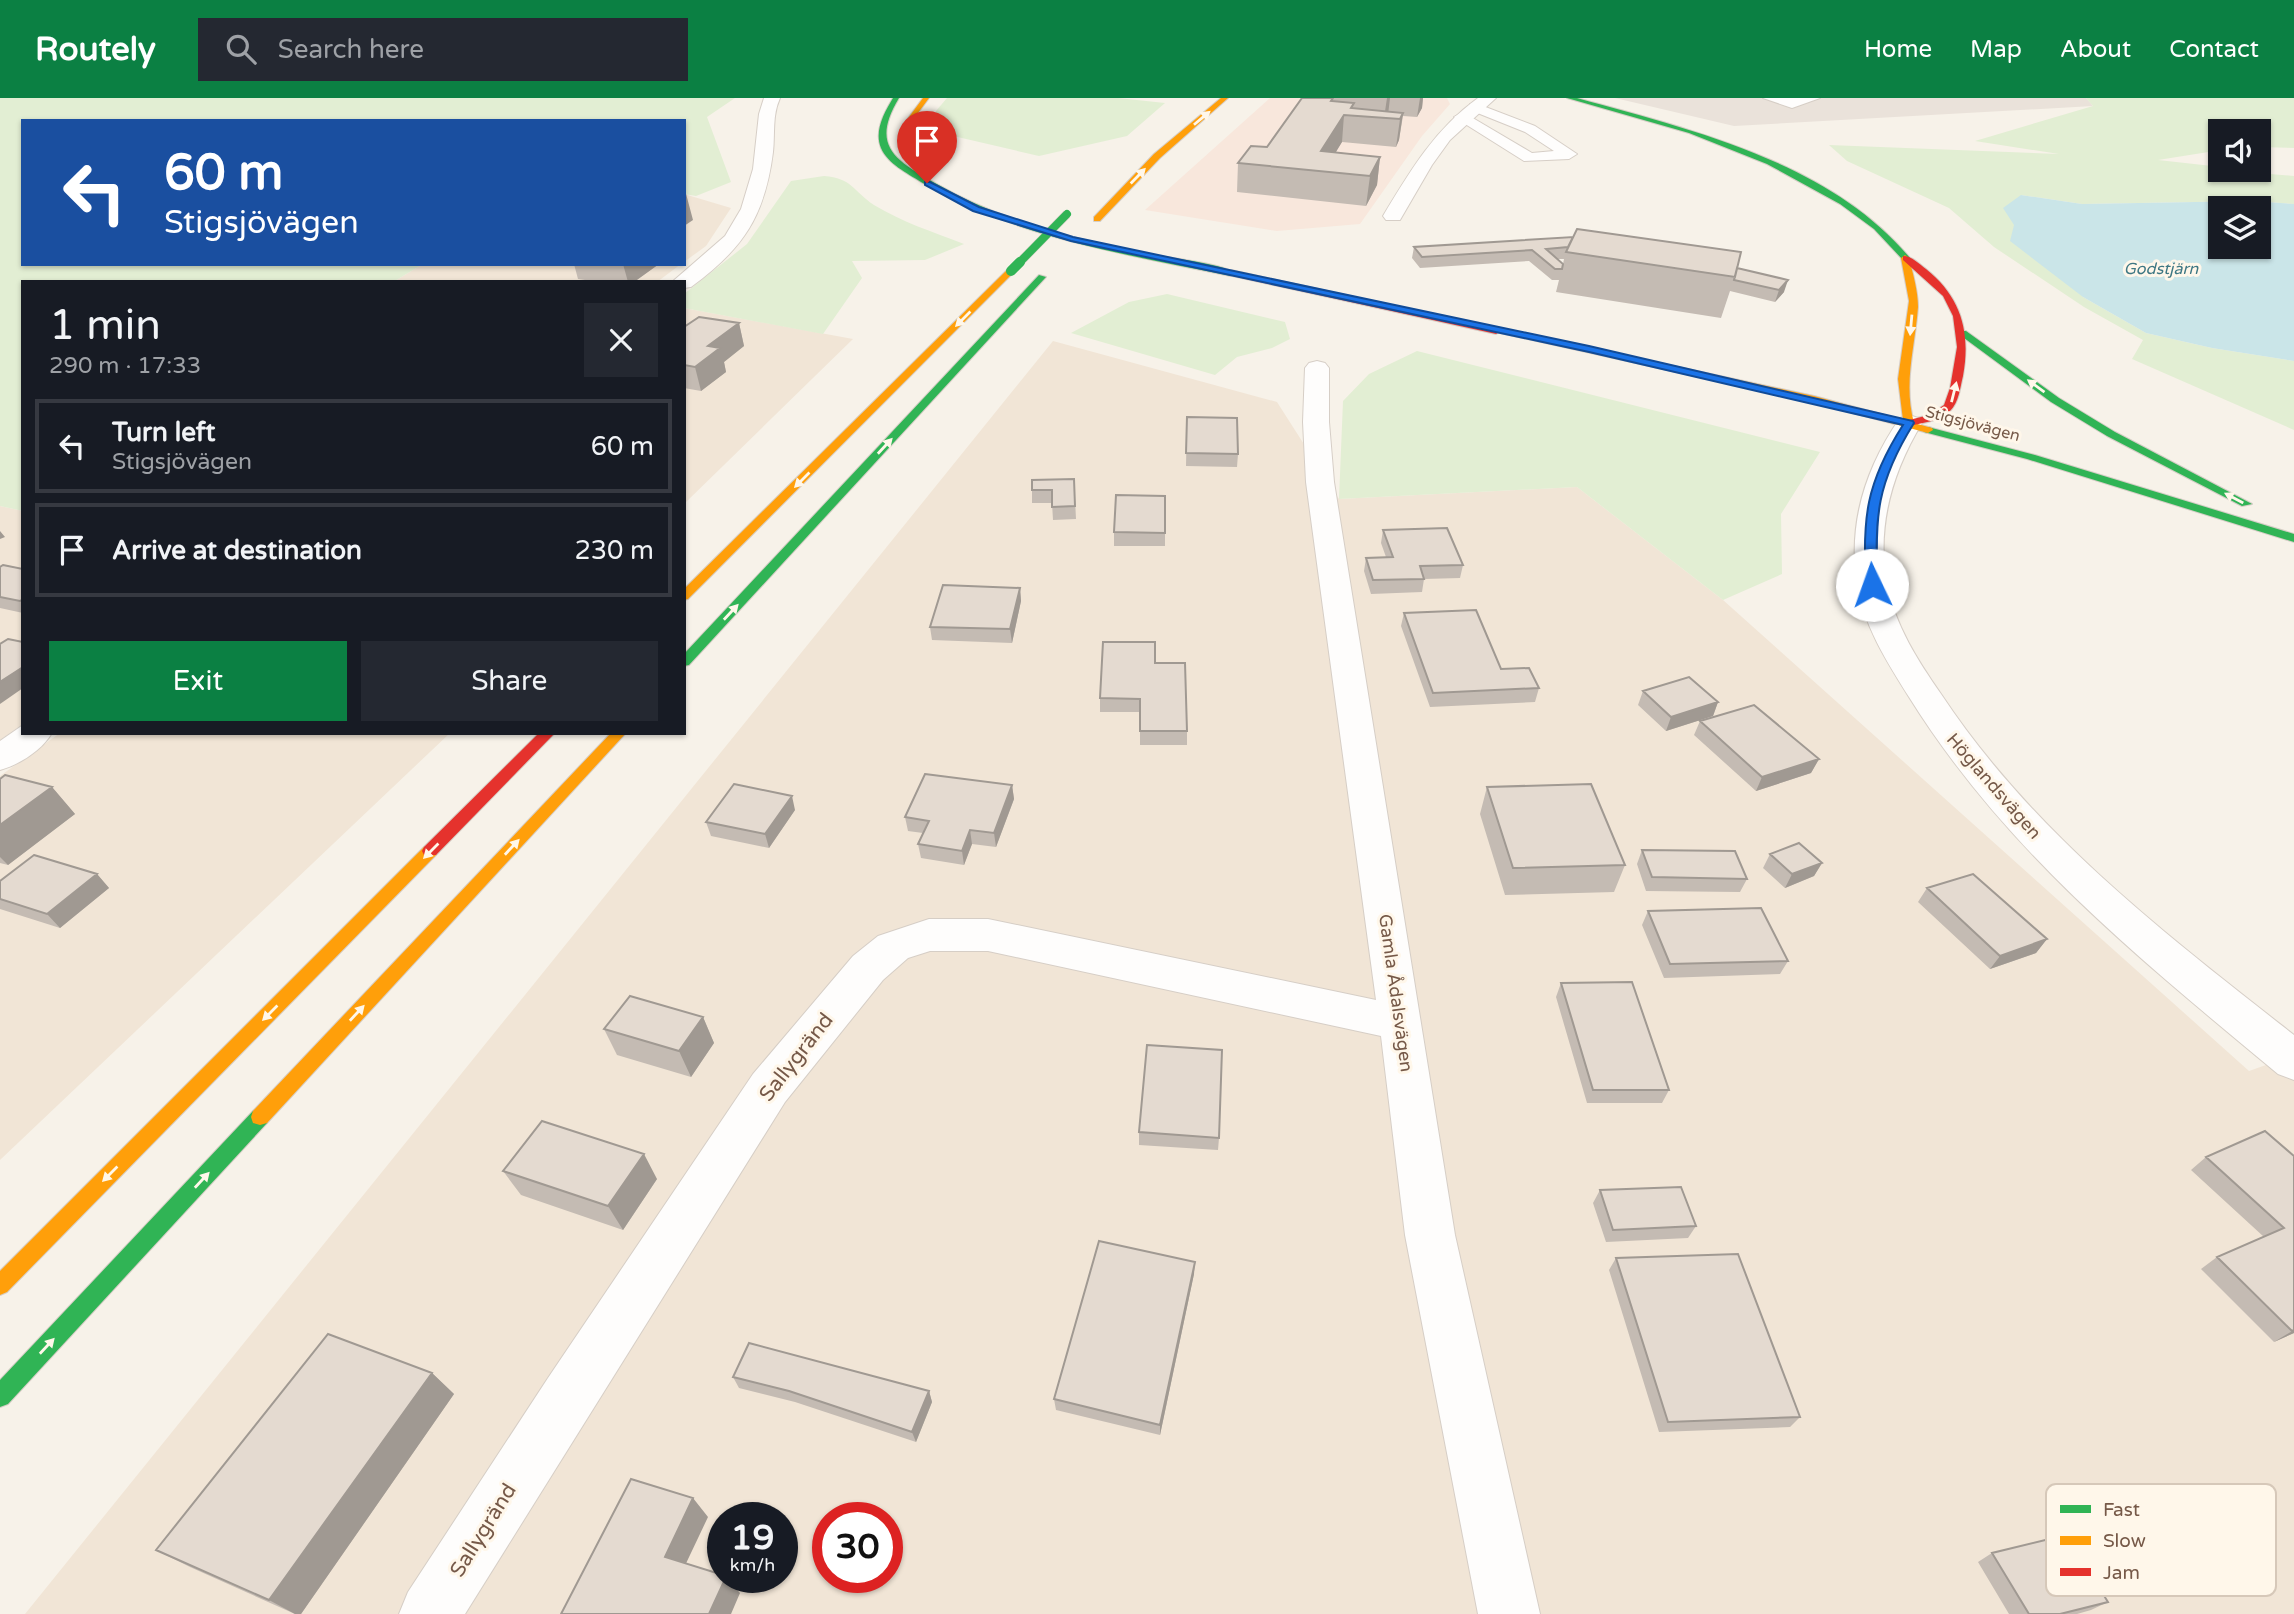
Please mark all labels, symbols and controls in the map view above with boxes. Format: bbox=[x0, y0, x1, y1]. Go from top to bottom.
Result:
search box bbox=[198, 18, 688, 81]
text: Routely bbox=[35, 30, 156, 69]
icon: search bbox=[222, 30, 260, 68]
text: Search here bbox=[278, 34, 424, 65]
text: Home bbox=[1864, 35, 1932, 64]
text: Map bbox=[1970, 35, 2022, 64]
text: About bbox=[2060, 35, 2131, 64]
text: Contact bbox=[2169, 35, 2259, 64]
pin bbox=[897, 111, 957, 183]
one-way arrow bbox=[1193, 111, 1210, 126]
map controls bbox=[2208, 119, 2271, 259]
button: sound bbox=[2208, 119, 2271, 182]
icon: arrive bbox=[908, 122, 946, 160]
text: 60 m bbox=[164, 144, 283, 203]
icon: left bbox=[49, 147, 140, 238]
one-way arrow bbox=[1129, 168, 1145, 185]
button: layers bbox=[2208, 196, 2271, 259]
text: Stigsjövägen bbox=[164, 204, 359, 242]
water label: Godstjärn bbox=[2124, 259, 2200, 279]
text: 1 min bbox=[49, 300, 161, 351]
button: close bbox=[584, 303, 658, 377]
one-way arrow bbox=[955, 311, 971, 327]
one-way arrow bbox=[1905, 314, 1916, 336]
text: 290 m · 17:33 bbox=[49, 352, 201, 380]
one-way arrow bbox=[2027, 379, 2045, 393]
one-way arrow bbox=[1949, 381, 1960, 403]
street label: Stigsjövägen bbox=[1923, 402, 2022, 446]
text: Turn left bbox=[112, 417, 215, 448]
icon: left bbox=[53, 427, 91, 465]
text: 60 m bbox=[591, 431, 654, 462]
one-way arrow bbox=[877, 438, 893, 455]
text: Stigsjövägen bbox=[112, 448, 252, 476]
one-way arrow bbox=[793, 471, 810, 488]
one-way arrow bbox=[2224, 492, 2244, 504]
icon: arrive bbox=[53, 531, 91, 569]
text: Arrive at destination bbox=[112, 535, 362, 566]
text: 230 m bbox=[574, 535, 654, 566]
position arrow bbox=[1835, 548, 1909, 622]
one-way arrow bbox=[722, 604, 738, 621]
button: Exit bbox=[49, 641, 347, 721]
button: Share bbox=[361, 641, 658, 721]
street label: Höglandsvägen bbox=[1942, 729, 2046, 843]
one-way arrow bbox=[504, 839, 520, 856]
one-way arrow bbox=[423, 842, 439, 859]
street label: Gamla Ådalsvägen bbox=[1374, 913, 1418, 1073]
one-way arrow bbox=[262, 1004, 279, 1021]
one-way arrow bbox=[349, 1004, 365, 1022]
street label: Sallygränd bbox=[754, 1008, 839, 1107]
one-way arrow bbox=[102, 1166, 118, 1182]
one-way arrow bbox=[193, 1172, 209, 1189]
one-way arrow bbox=[38, 1338, 54, 1355]
street label: Sallygränd bbox=[445, 1479, 522, 1582]
legend bbox=[2046, 1484, 2276, 1596]
text: Fast bbox=[2103, 1499, 2140, 1521]
speed limit sign: 30 bbox=[812, 1502, 903, 1593]
text: 19 bbox=[731, 1517, 774, 1559]
text: Slow bbox=[2103, 1530, 2146, 1552]
text: km/h bbox=[730, 1554, 775, 1576]
text: Jam bbox=[2103, 1562, 2140, 1584]

